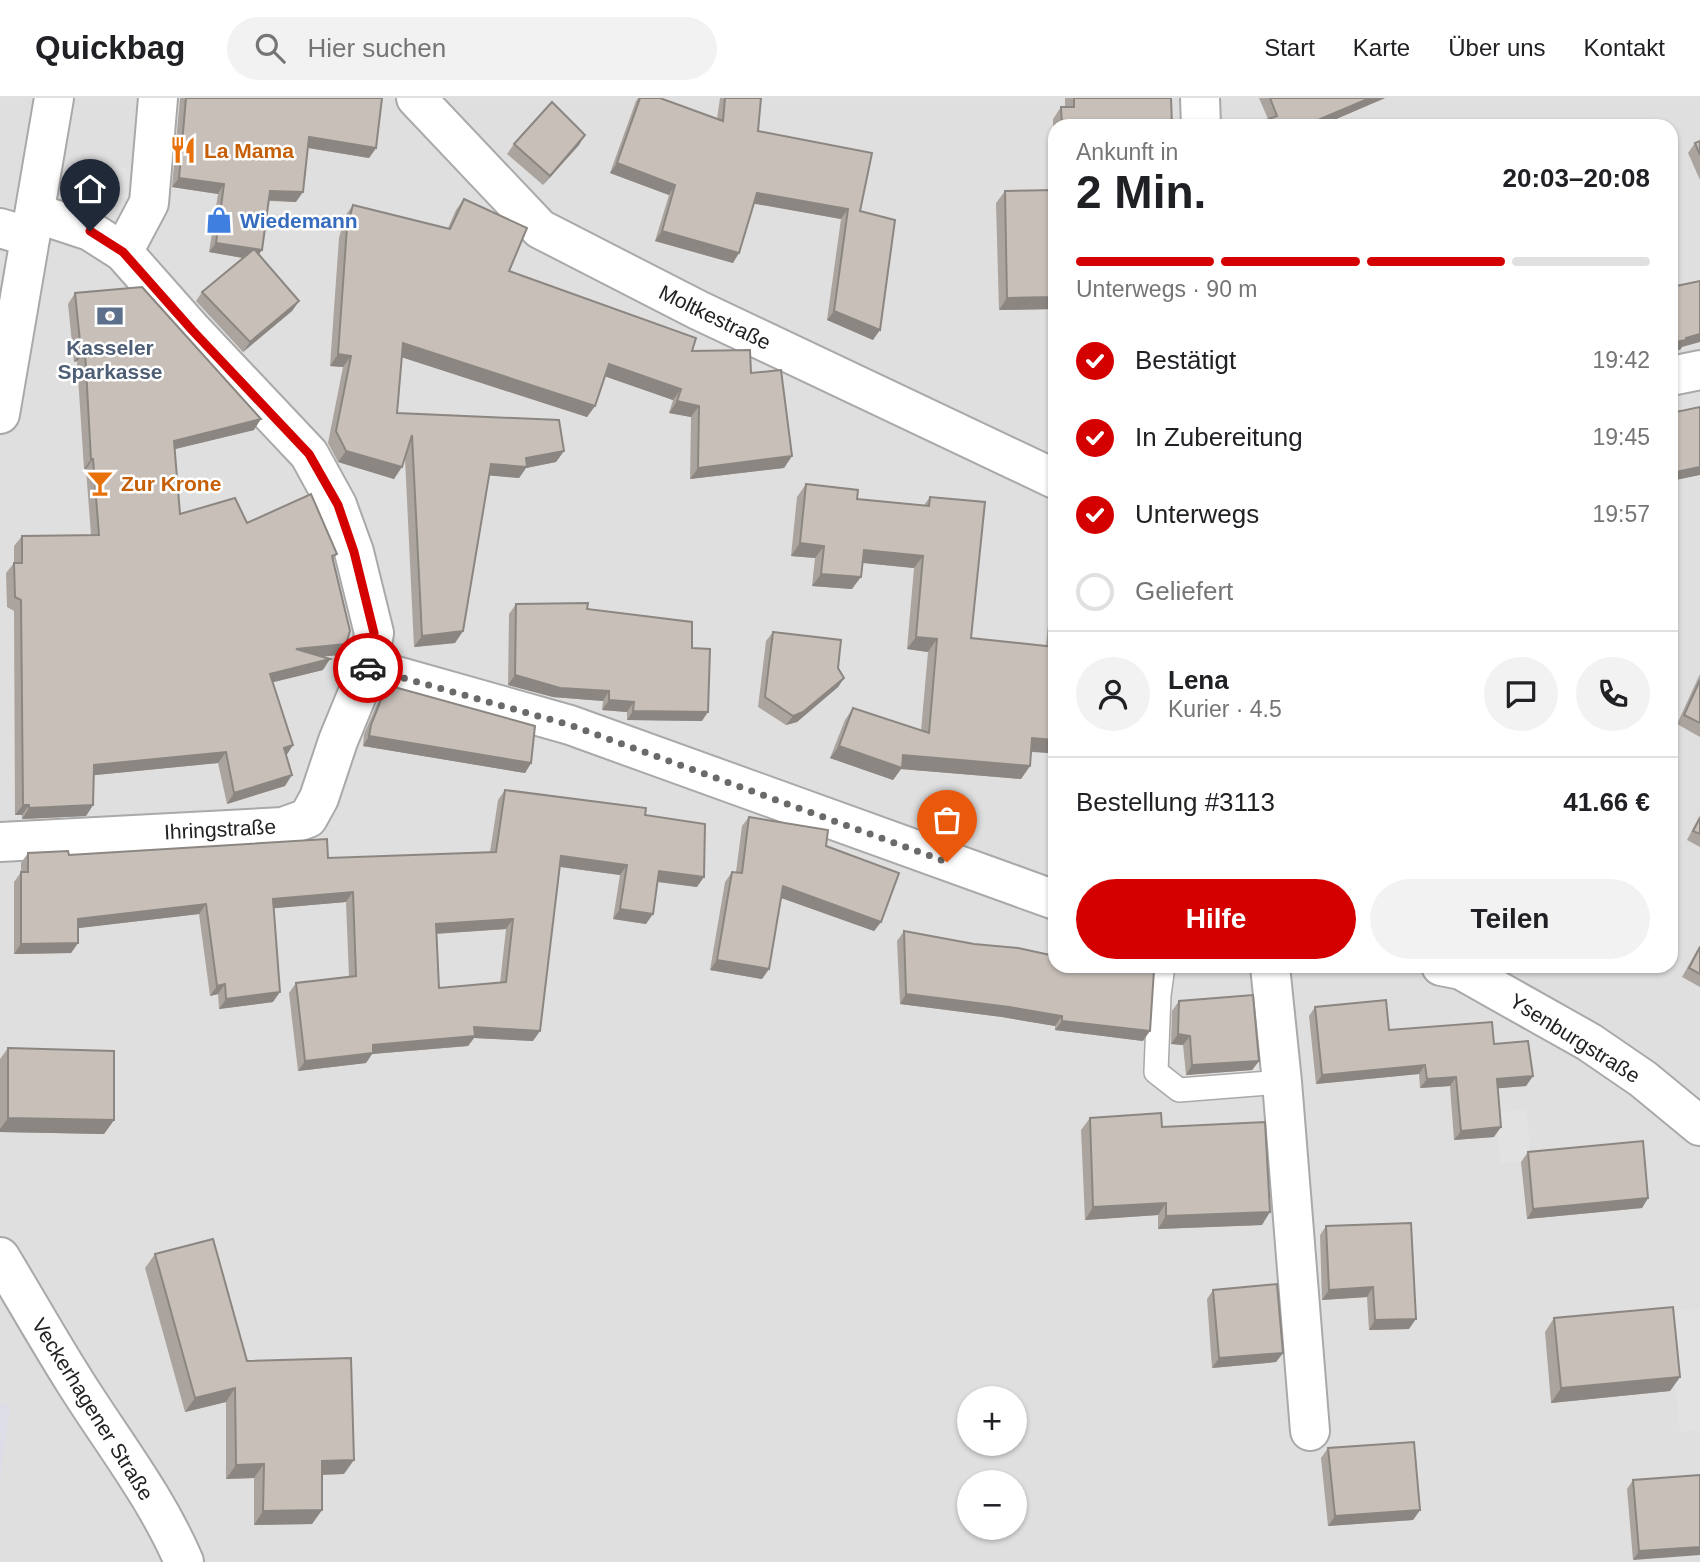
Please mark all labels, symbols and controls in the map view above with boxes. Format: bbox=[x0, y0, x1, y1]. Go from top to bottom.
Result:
search box bbox=[227, 17, 717, 80]
text: Quickbag bbox=[35, 29, 185, 66]
icon: search bbox=[251, 29, 289, 67]
text: Hier suchen bbox=[307, 33, 446, 63]
text: Start bbox=[1264, 34, 1315, 61]
text: Karte bbox=[1353, 34, 1410, 61]
text: Über uns bbox=[1448, 34, 1546, 61]
text: Kontakt bbox=[1584, 34, 1665, 61]
restaurant icon: La Mama bbox=[168, 135, 198, 165]
place label: La Mama bbox=[204, 139, 294, 162]
text: Ankunft in bbox=[1076, 139, 1178, 165]
pin bbox=[60, 159, 120, 231]
text: 20:03–20:08 bbox=[1503, 163, 1650, 193]
text: 2 Min. bbox=[1076, 166, 1206, 218]
icon: home bbox=[71, 170, 109, 208]
shop icon: Wiedemann bbox=[204, 205, 234, 235]
place label: Wiedemann bbox=[240, 209, 358, 232]
text: Unterwegs · 90 m bbox=[1076, 276, 1258, 302]
street label: Moltkestraße bbox=[655, 280, 775, 354]
bank icon: Kasseler Sparkasse bbox=[95, 301, 125, 331]
place label: Kasseler Sparkasse bbox=[57, 336, 163, 383]
icon: check bbox=[1076, 342, 1114, 380]
text: Bestätigt bbox=[1135, 345, 1236, 375]
text: 19:42 bbox=[1592, 347, 1650, 373]
icon: check bbox=[1076, 419, 1114, 457]
text: In Zubereitung bbox=[1135, 422, 1303, 452]
text: 19:45 bbox=[1592, 424, 1650, 450]
bar icon: Zur Krone bbox=[85, 468, 115, 498]
place label: Zur Krone bbox=[121, 472, 221, 495]
icon: check bbox=[1076, 496, 1114, 534]
text: Unterwegs bbox=[1135, 499, 1259, 529]
text: 19:57 bbox=[1592, 501, 1650, 527]
text: Geliefert bbox=[1135, 576, 1233, 606]
courier bbox=[333, 633, 403, 703]
icon: car bbox=[349, 649, 387, 687]
button: person bbox=[1076, 657, 1150, 731]
button: chat bbox=[1484, 657, 1558, 731]
button: phone bbox=[1576, 657, 1650, 731]
text: Lena bbox=[1168, 665, 1229, 695]
text: Kurier · 4.5 bbox=[1168, 696, 1282, 722]
text: Bestellung #3113 bbox=[1076, 787, 1275, 817]
text: 41.66 € bbox=[1563, 787, 1650, 817]
pin bbox=[917, 790, 977, 862]
icon: bag bbox=[928, 801, 966, 839]
street label: Ihringstraße bbox=[163, 815, 277, 843]
button: Hilfe bbox=[1076, 879, 1356, 959]
button: Teilen bbox=[1370, 879, 1650, 959]
street label: Ysenburgstraße bbox=[1506, 989, 1644, 1087]
street label: Veckerhagener Straße bbox=[28, 1314, 158, 1504]
map controls bbox=[957, 1386, 1027, 1540]
button: + bbox=[957, 1386, 1027, 1456]
button: − bbox=[957, 1470, 1027, 1540]

